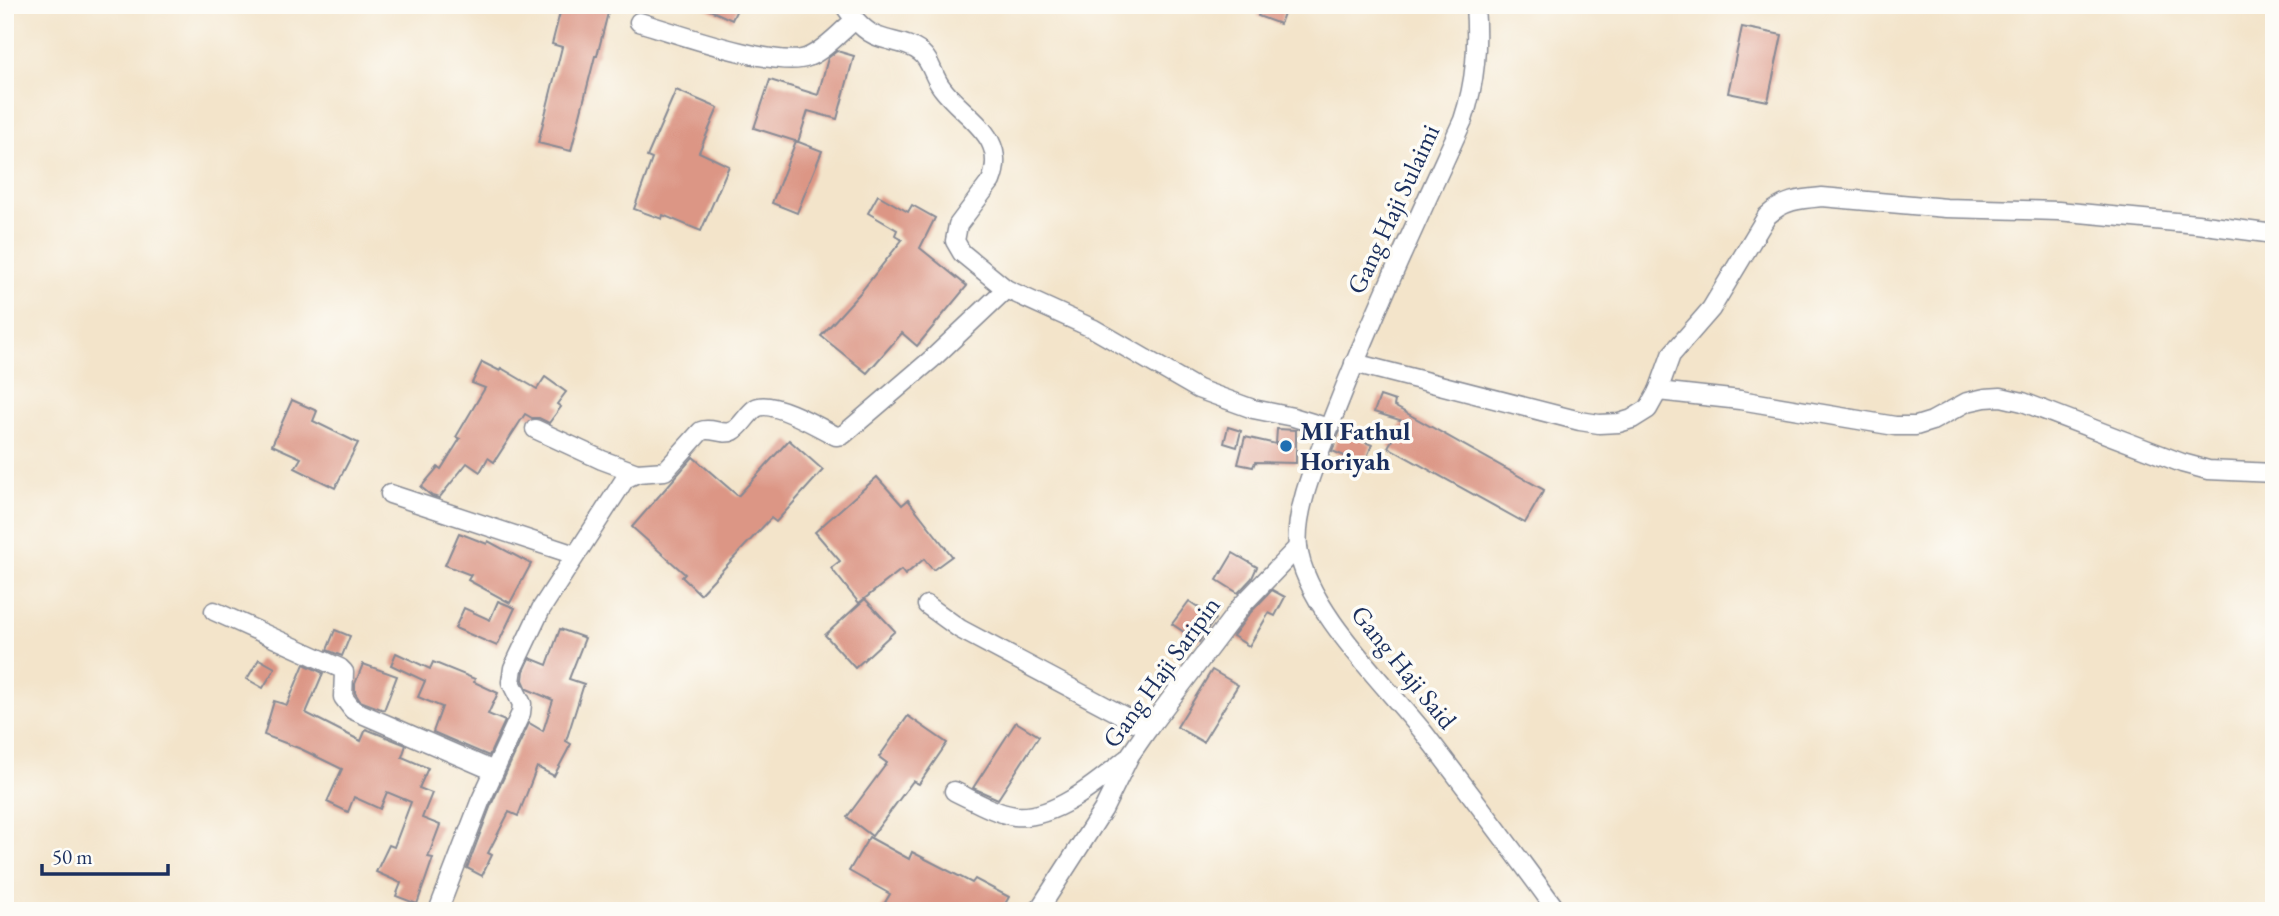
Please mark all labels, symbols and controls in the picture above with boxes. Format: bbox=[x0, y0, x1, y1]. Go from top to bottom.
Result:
street label: Gang Haji Sulaimi bbox=[1339, 119, 1447, 299]
place label: MI Fathul Horiyah bbox=[1300, 414, 1411, 478]
marker: MI Fathul Horiyah bbox=[1278, 438, 1294, 454]
street label: Gang Haji Saripin bbox=[1095, 589, 1228, 755]
street label: Gang Haji Said bbox=[1344, 598, 1465, 737]
scale bar bbox=[42, 832, 168, 876]
text: 50 m bbox=[52, 843, 93, 870]

